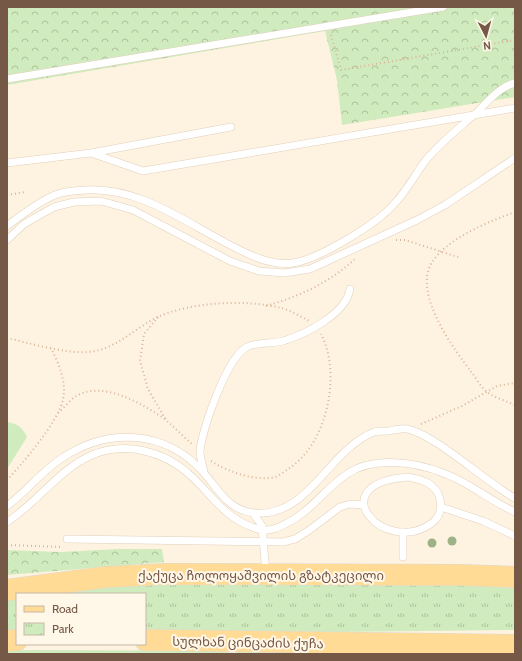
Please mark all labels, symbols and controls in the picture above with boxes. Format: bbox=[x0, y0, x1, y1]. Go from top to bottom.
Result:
north arrow bbox=[466, 16, 506, 56]
text: N bbox=[482, 39, 492, 53]
street label: ქაქუცა ჩოლოყაშვილის გზატკეცილი bbox=[138, 567, 384, 584]
legend bbox=[16, 593, 146, 645]
text: Road bbox=[52, 601, 78, 616]
text: Park bbox=[52, 621, 74, 636]
street label: სულხან ცინცაძის ქუჩა bbox=[172, 633, 324, 652]

